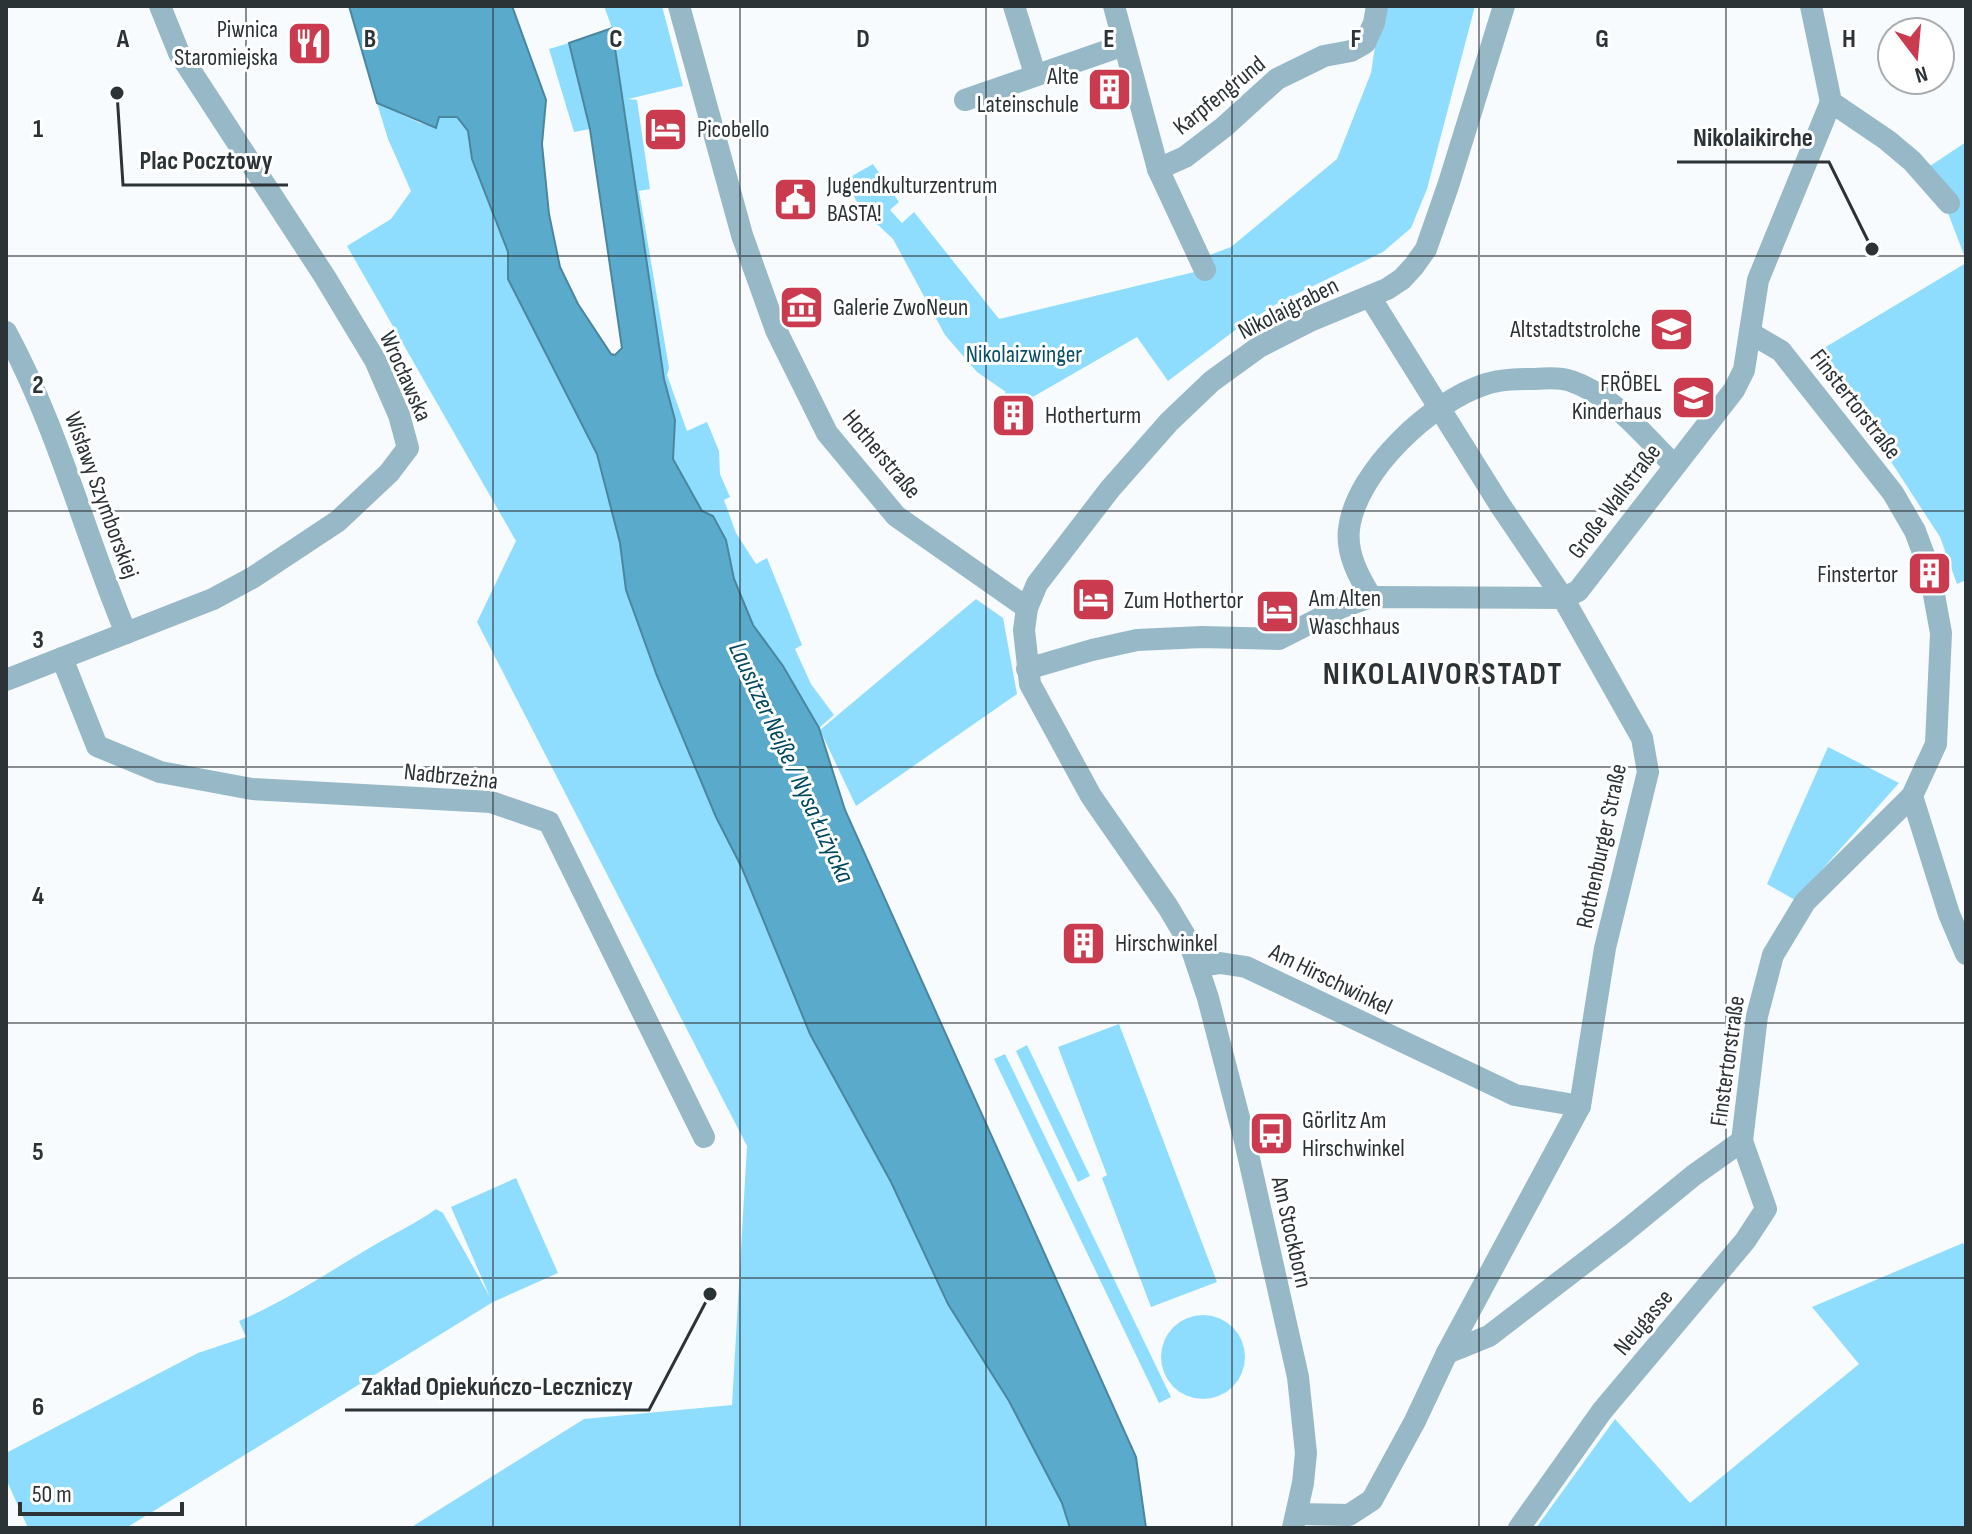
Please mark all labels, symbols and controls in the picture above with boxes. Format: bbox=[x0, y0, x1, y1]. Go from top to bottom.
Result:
place label: Piwnica Staromiejska bbox=[174, 15, 278, 72]
north arrow bbox=[1876, 16, 1956, 96]
restaurant icon: Piwnica Staromiejska bbox=[285, 19, 333, 67]
text: A bbox=[116, 24, 130, 55]
text: B bbox=[364, 24, 376, 55]
text: C bbox=[609, 24, 623, 55]
text: D bbox=[856, 24, 870, 55]
text: E bbox=[1103, 24, 1115, 55]
text: F bbox=[1351, 24, 1362, 55]
text: G bbox=[1595, 24, 1609, 55]
text: H bbox=[1842, 24, 1856, 55]
street label: Karpfengrund bbox=[1168, 50, 1271, 141]
text: N bbox=[1912, 59, 1930, 88]
place label: Alte Lateinschule bbox=[977, 62, 1079, 119]
building icon: Alte Lateinschule bbox=[1086, 66, 1134, 114]
hotel icon: Picobello bbox=[642, 105, 690, 153]
callout: Nikolaikirche bbox=[1677, 112, 1829, 162]
text: 1 bbox=[33, 114, 43, 145]
place label: Picobello bbox=[697, 115, 770, 144]
text: Nikolaikirche bbox=[1693, 123, 1813, 154]
callout: Plac Pocztowy bbox=[123, 135, 288, 185]
text: Plac Pocztowy bbox=[140, 146, 273, 177]
place label: Jugendkulturzentrum BASTA! bbox=[826, 171, 997, 228]
public building icon: Jugendkulturzentrum BASTA! bbox=[772, 175, 820, 223]
street label: Nikolaigraben bbox=[1233, 271, 1343, 346]
museum icon: Galerie ZwoNeun bbox=[778, 283, 826, 331]
place label: Galerie ZwoNeun bbox=[833, 293, 968, 322]
school or university icon: Altstadtstrolche bbox=[1648, 305, 1696, 353]
place label: Altstadtstrolche bbox=[1509, 315, 1641, 344]
street label: Wrocławska bbox=[373, 327, 438, 426]
park label: Nikolaizwinger bbox=[966, 340, 1082, 369]
street label: Finstertorstraße bbox=[1804, 343, 1908, 465]
place label: FRÖBEL Kinderhaus bbox=[1572, 369, 1662, 426]
text: 2 bbox=[32, 370, 44, 401]
school or university icon: FRÖBEL Kinderhaus bbox=[1669, 373, 1717, 421]
building icon: Hotherturm bbox=[990, 391, 1038, 439]
place label: Hotherturm bbox=[1045, 401, 1141, 430]
street label: Hotherstraße bbox=[836, 404, 927, 505]
street label: Wisławy Szymborskiej bbox=[58, 408, 145, 582]
street label: Große Wallstraße bbox=[1562, 438, 1667, 565]
building icon: Finstertor bbox=[1905, 550, 1953, 598]
place label: Finstertor bbox=[1817, 560, 1898, 589]
hotel icon: Zum Hothertor bbox=[1069, 576, 1117, 624]
place label: Am Alten Waschhaus bbox=[1308, 584, 1400, 641]
place label: Zum Hothertor bbox=[1124, 586, 1244, 615]
hotel icon: Am Alten Waschhaus bbox=[1254, 588, 1302, 636]
text: 3 bbox=[32, 625, 44, 656]
water label: Lausitzer Neiße / Nysa Łużycka bbox=[721, 637, 860, 888]
district label: NIKOLAIVORSTADT bbox=[1323, 655, 1563, 694]
street label: Nadbrzeżna bbox=[402, 757, 499, 796]
street label: Rothenburger Straße bbox=[1570, 761, 1633, 931]
text: 4 bbox=[32, 881, 44, 912]
building icon: Hirschwinkel bbox=[1060, 919, 1108, 967]
place label: Hirschwinkel bbox=[1115, 929, 1218, 958]
street label: Am Hirschwinkel bbox=[1264, 937, 1397, 1022]
street label: Finstertorstraße bbox=[1704, 994, 1751, 1128]
place label: Görlitz Am Hirschwinkel bbox=[1302, 1106, 1405, 1163]
bus stop icon: Görlitz Am Hirschwinkel bbox=[1247, 1110, 1295, 1158]
text: 5 bbox=[32, 1137, 44, 1168]
street label: Am Stockborn bbox=[1264, 1173, 1318, 1291]
street label: Neugasse bbox=[1608, 1283, 1679, 1361]
callout: Zakład Opiekuńczo-Leczniczy bbox=[345, 1360, 649, 1410]
text: Zakład Opiekuńczo-Leczniczy bbox=[361, 1372, 633, 1403]
text: 6 bbox=[32, 1392, 44, 1423]
scale bar bbox=[20, 1466, 182, 1516]
text: 50 m bbox=[32, 1480, 72, 1509]

